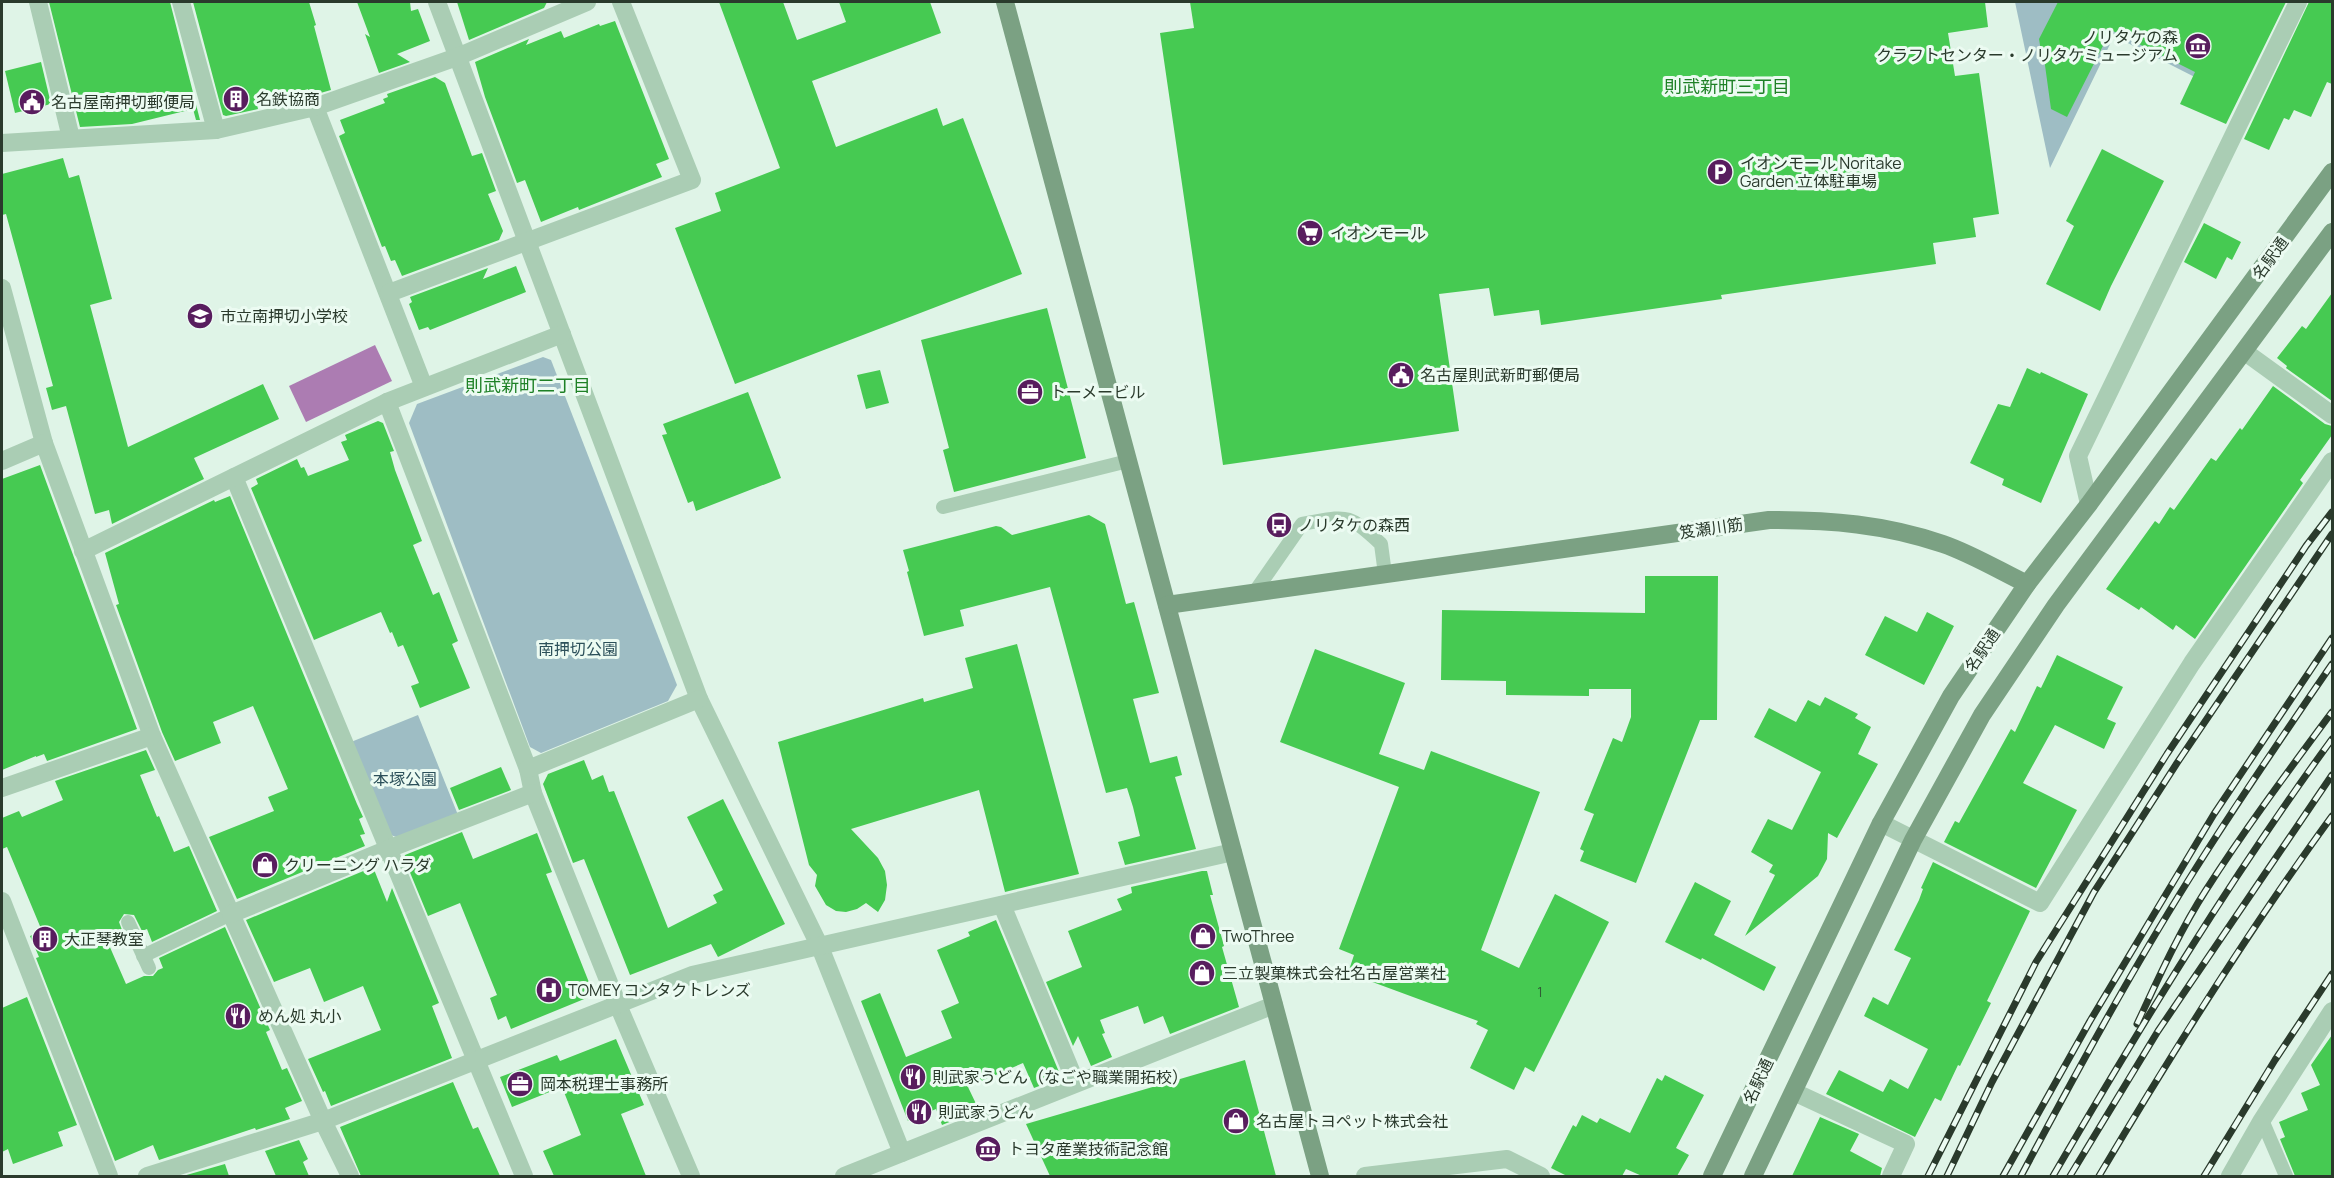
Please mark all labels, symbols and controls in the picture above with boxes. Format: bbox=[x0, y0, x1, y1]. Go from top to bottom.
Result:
place label: ノリタケの森 クラフトセンター・ノリタケミュージアム bbox=[1876, 26, 2178, 66]
museum icon: ノリタケの森 クラフトセンター・ノリタケミュージアム bbox=[2183, 31, 2213, 61]
district label: 則武新町三丁目 bbox=[1664, 74, 1790, 98]
building icon: 名鉄協商 bbox=[221, 84, 251, 114]
public building icon: 名古屋南押切郵便局 bbox=[17, 87, 47, 117]
place label: 名鉄協商 bbox=[256, 88, 320, 110]
place label: 名古屋南押切郵便局 bbox=[51, 91, 195, 113]
place label: イオンモール Noritake Garden 立体駐車場 bbox=[1740, 152, 1902, 192]
parking icon: イオンモール Noritake Garden 立体駐車場 bbox=[1705, 157, 1735, 187]
supermarket icon: イオンモール bbox=[1295, 218, 1325, 248]
place label: イオンモール bbox=[1330, 222, 1426, 244]
street label: 名駅通 bbox=[2247, 232, 2293, 284]
school or university icon: 市立南押切小学校 bbox=[185, 301, 215, 331]
place label: 市立南押切小学校 bbox=[220, 305, 348, 327]
public building icon: 名古屋則武新町郵便局 bbox=[1386, 360, 1416, 390]
place label: 名古屋則武新町郵便局 bbox=[1420, 364, 1580, 386]
district label: 則武新町二丁目 bbox=[465, 373, 591, 397]
office icon: トーメービル bbox=[1015, 377, 1045, 407]
place label: トーメービル bbox=[1050, 381, 1145, 403]
bus stop icon: ノリタケの森西 bbox=[1264, 510, 1294, 540]
street label: 笈瀬川筋 bbox=[1678, 513, 1744, 543]
place label: ノリタケの森西 bbox=[1298, 514, 1410, 536]
street label: 名駅通 bbox=[1959, 624, 2005, 676]
park label: 南押切公園 bbox=[538, 638, 618, 660]
park label: 本塚公園 bbox=[373, 768, 437, 790]
shop icon: クリーニング ハラダ bbox=[250, 850, 280, 880]
place label: クリーニング ハラダ bbox=[284, 854, 431, 876]
shop icon: TwoThree bbox=[1188, 921, 1218, 951]
building icon: 大正琴教室 bbox=[30, 924, 60, 954]
place label: TwoThree bbox=[1222, 925, 1294, 947]
place label: 大正琴教室 bbox=[64, 928, 144, 950]
shop icon: 三立製菓株式会社名古屋営業社 bbox=[1187, 958, 1217, 988]
place label: 三立製菓株式会社名古屋営業社 bbox=[1222, 962, 1446, 984]
hospital icon: TOMEY コンタクトレンズ bbox=[534, 975, 564, 1005]
place label: TOMEY コンタクトレンズ bbox=[568, 979, 751, 1001]
house number: 1 bbox=[1537, 982, 1543, 1001]
restaurant icon: めん処 丸小 bbox=[223, 1001, 253, 1031]
place label: めん処 丸小 bbox=[258, 1005, 341, 1027]
street label: 名駅通 bbox=[1738, 1055, 1778, 1107]
restaurant icon: 則武家うどん（なごや職業開拓校） bbox=[898, 1062, 928, 1092]
place label: 則武家うどん（なごや職業開拓校） bbox=[932, 1066, 1188, 1088]
office icon: 岡本税理士事務所 bbox=[505, 1069, 535, 1099]
place label: 岡本税理士事務所 bbox=[540, 1073, 668, 1095]
restaurant icon: 則武家うどん bbox=[904, 1097, 934, 1127]
place label: 則武家うどん bbox=[938, 1101, 1034, 1123]
shop icon: 名古屋トヨペット株式会社 bbox=[1221, 1106, 1251, 1136]
place label: 名古屋トヨペット株式会社 bbox=[1256, 1110, 1448, 1132]
museum icon: トヨタ産業技術記念館 bbox=[973, 1134, 1003, 1164]
place label: トヨタ産業技術記念館 bbox=[1008, 1138, 1168, 1160]

